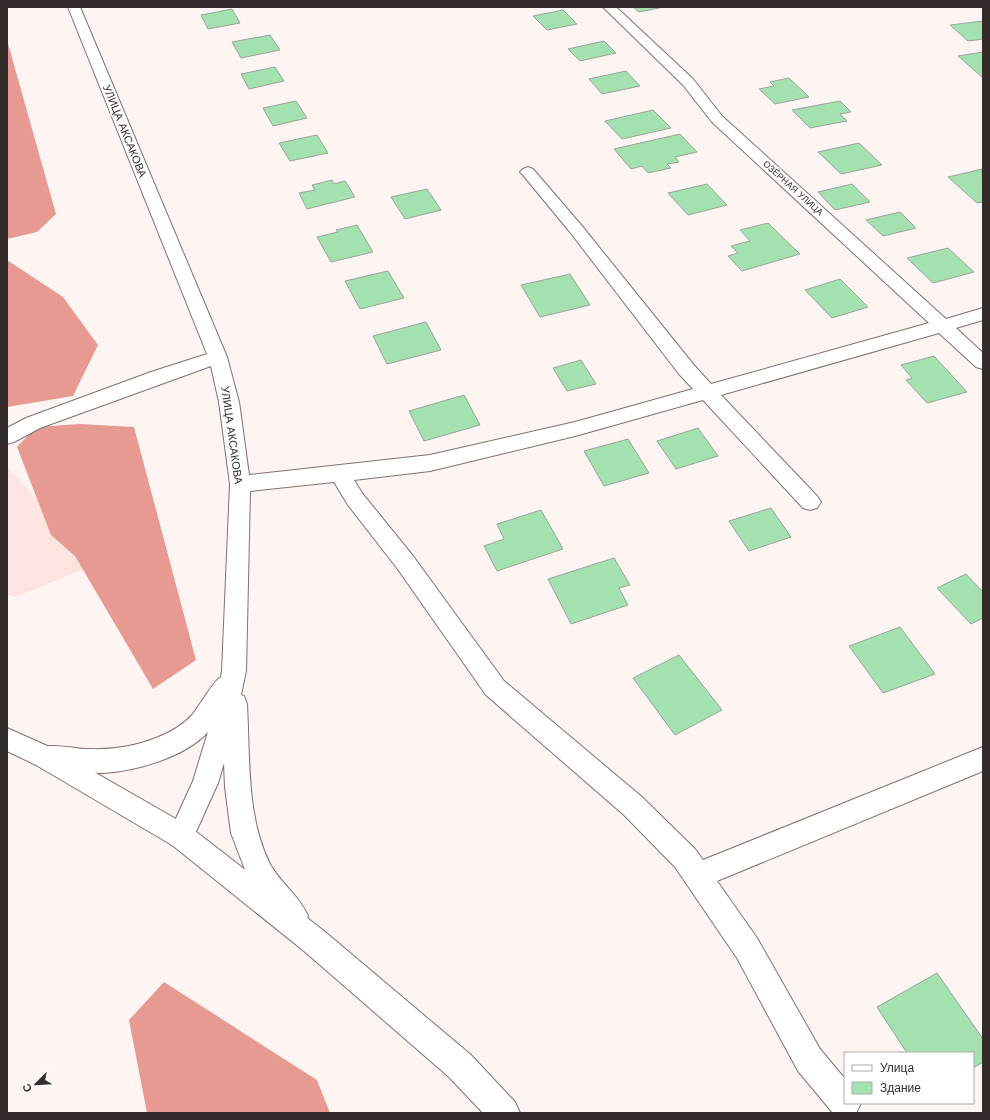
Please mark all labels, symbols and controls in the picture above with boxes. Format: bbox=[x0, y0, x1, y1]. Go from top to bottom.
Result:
street label: УЛИЦА АКСАКОВА bbox=[100, 83, 149, 180]
street label: ОЗЁРНАЯ УЛИЦА bbox=[761, 159, 825, 217]
street label: УЛИЦА АКСАКОВА bbox=[218, 385, 245, 486]
legend bbox=[844, 1052, 974, 1104]
text: Улица bbox=[880, 1061, 914, 1075]
north arrow bbox=[16, 1064, 56, 1104]
text: Здание bbox=[880, 1081, 921, 1095]
text: С bbox=[20, 1082, 35, 1094]

